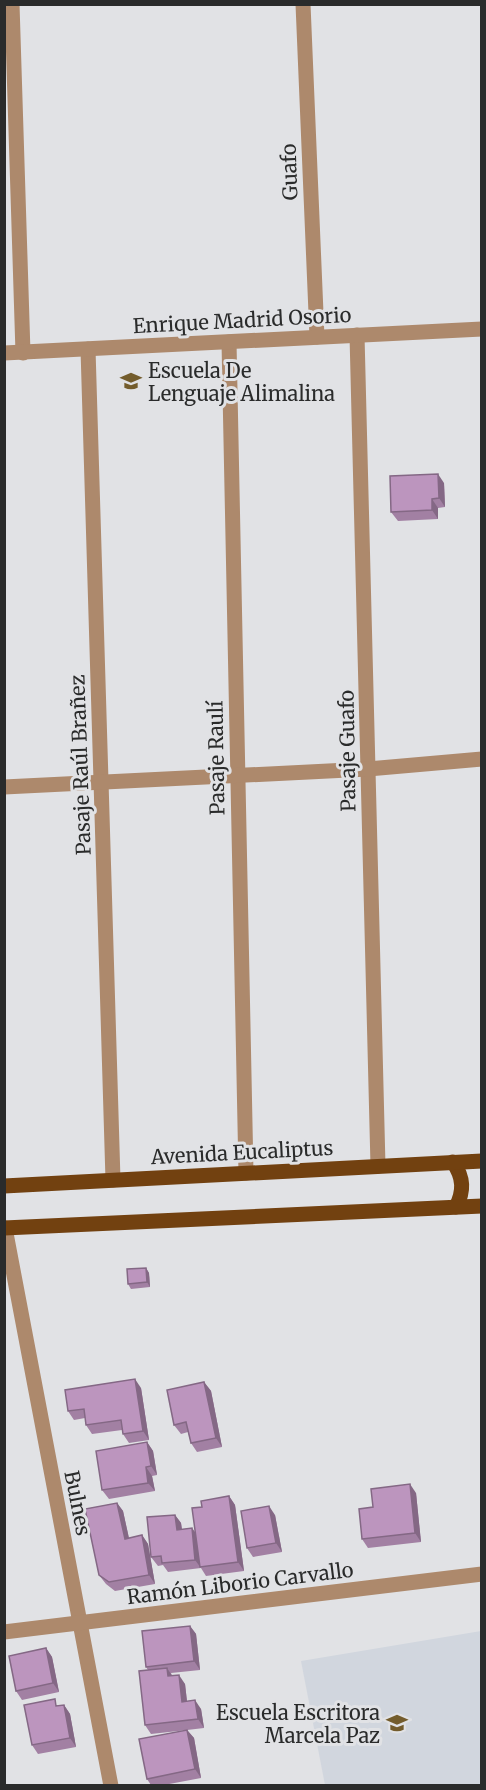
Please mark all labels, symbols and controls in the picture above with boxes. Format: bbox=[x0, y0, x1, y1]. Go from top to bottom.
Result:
street label: Guafo bbox=[276, 143, 302, 201]
street label: Enrique Madrid Osorio bbox=[132, 302, 352, 338]
place label: Escuela De Lenguaje Alimalina bbox=[148, 358, 335, 406]
school or university icon: Escuela De Lenguaje Alimalina bbox=[119, 369, 143, 393]
street label: Pasaje Raúl Brañez bbox=[64, 674, 96, 856]
street label: Pasaje Guafo bbox=[333, 689, 361, 812]
street label: Pasaje Raulí bbox=[202, 700, 230, 816]
street label: Avenida Eucaliptus bbox=[149, 1135, 334, 1169]
street label: Bulnes bbox=[59, 1468, 97, 1538]
street label: Ramón Liborio Carvallo bbox=[125, 1557, 355, 1609]
place label: Escuela Escritora Marcela Paz bbox=[216, 1700, 380, 1748]
school or university icon: Escuela Escritora Marcela Paz bbox=[385, 1711, 409, 1735]

